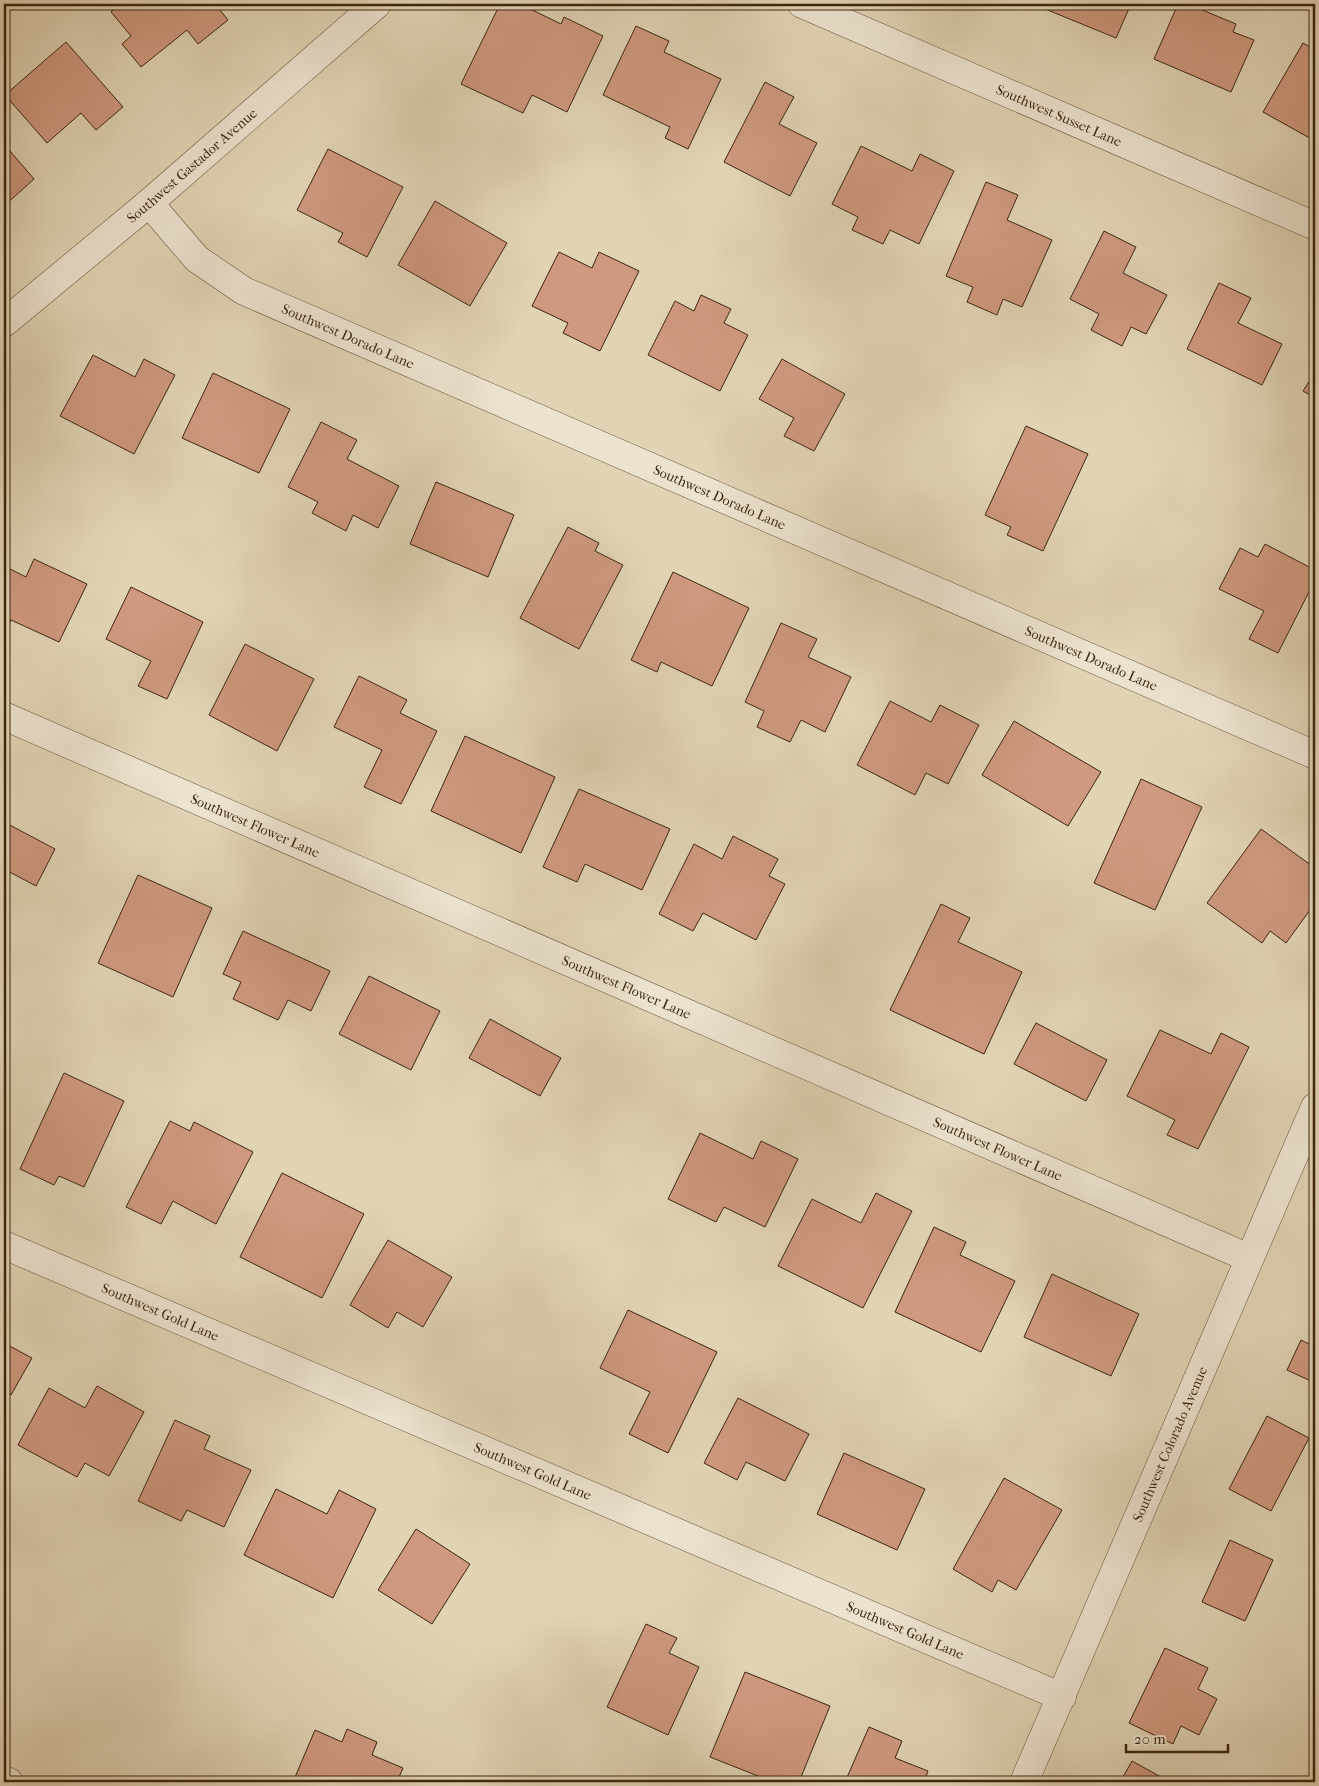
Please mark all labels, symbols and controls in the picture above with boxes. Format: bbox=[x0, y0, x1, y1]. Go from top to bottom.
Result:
street label: Southwest Susset Lane bbox=[993, 81, 1124, 150]
street label: Southwest Gastador Avenue bbox=[123, 105, 261, 227]
street label: Southwest Dorado Lane bbox=[279, 300, 417, 373]
street label: Southwest Dorado Lane bbox=[651, 461, 788, 534]
street label: Southwest Dorado Lane bbox=[1022, 622, 1160, 695]
street label: Southwest Flower Lane bbox=[188, 790, 322, 861]
street label: Southwest Flower Lane bbox=[559, 952, 694, 1023]
street label: Southwest Flower Lane bbox=[930, 1114, 1065, 1185]
street label: Southwest Gold Lane bbox=[99, 1280, 222, 1345]
street label: Southwest Colorado Avenue bbox=[1129, 1364, 1211, 1525]
street label: Southwest Gold Lane bbox=[471, 1439, 594, 1504]
street label: Southwest Gold Lane bbox=[844, 1598, 966, 1663]
scale bar bbox=[1126, 1721, 1229, 1753]
text: 20 m bbox=[1134, 1730, 1166, 1748]

